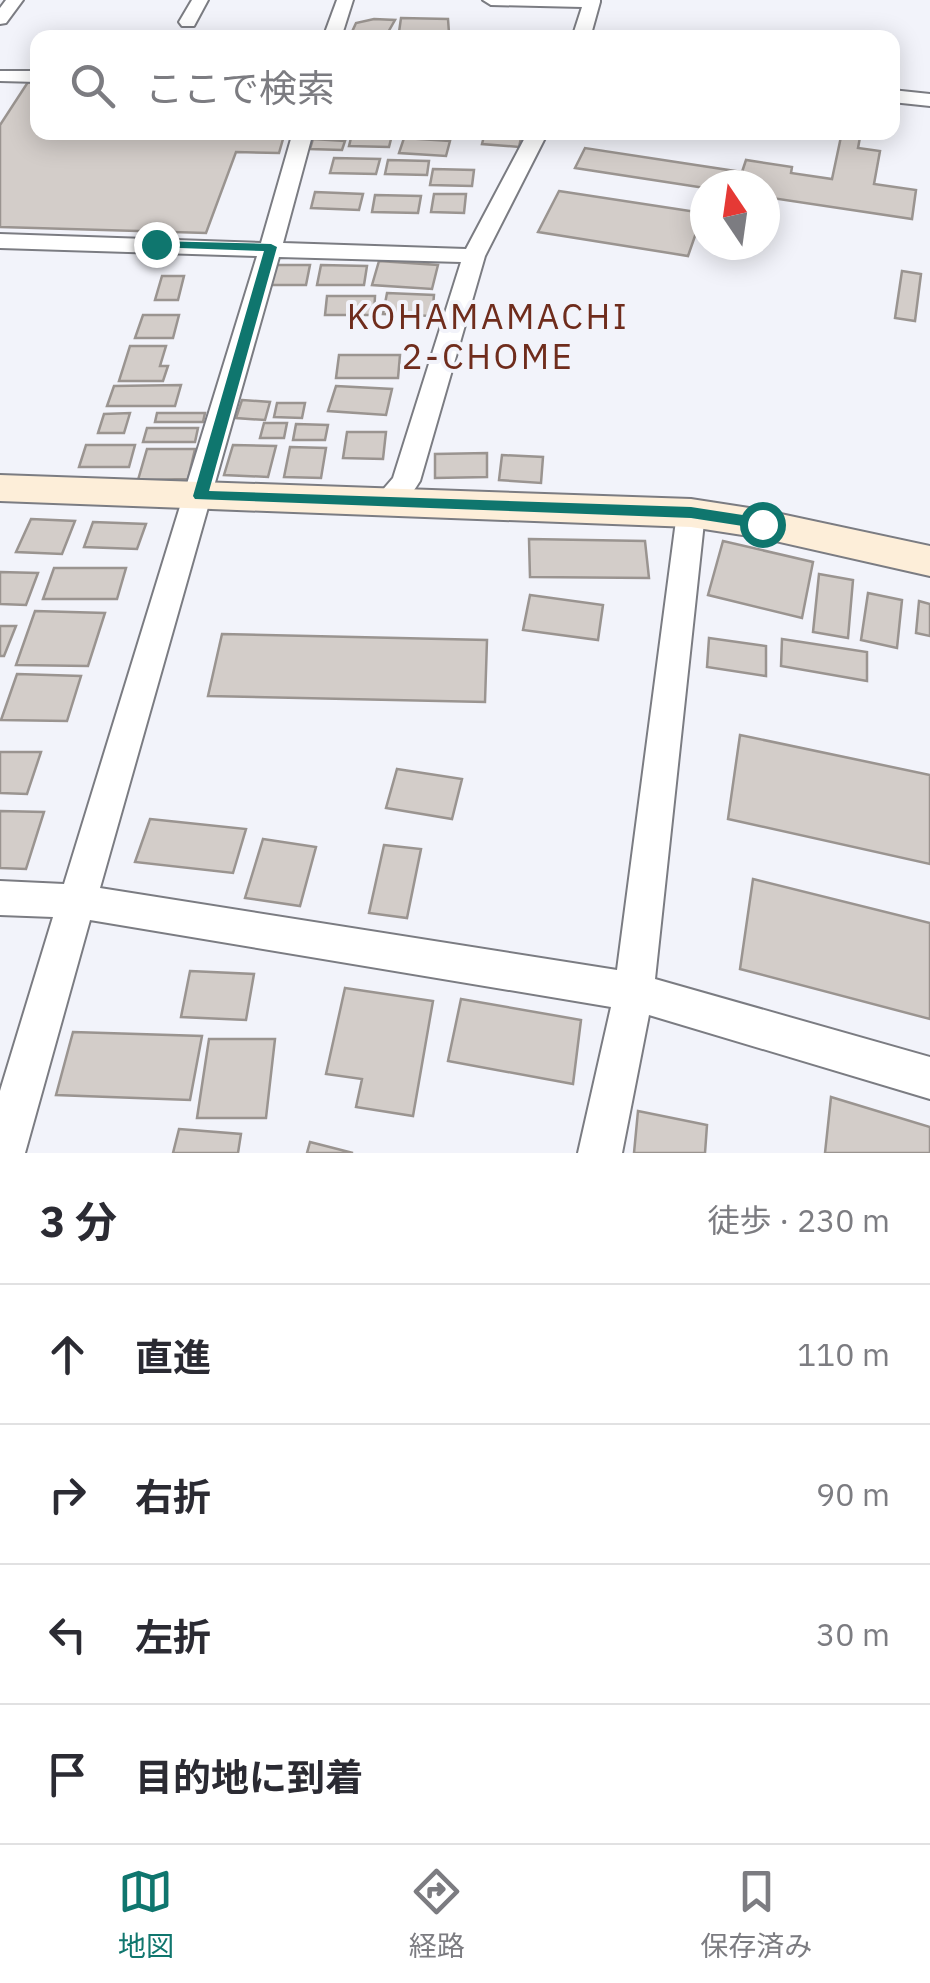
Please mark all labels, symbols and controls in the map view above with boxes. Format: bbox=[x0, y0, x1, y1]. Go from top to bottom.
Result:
search box bbox=[30, 30, 900, 140]
icon: search bbox=[65, 58, 120, 113]
text: ここで検索 bbox=[145, 63, 335, 112]
north arrow bbox=[690, 170, 780, 260]
route end bbox=[134, 222, 180, 268]
district label: KOHAMAMACHI 2-CHOME bbox=[347, 293, 629, 379]
route start bbox=[740, 502, 786, 548]
text: 3 分 bbox=[40, 1194, 117, 1249]
text: 徒歩 · 230 m bbox=[707, 1199, 890, 1241]
icon: ahead bbox=[40, 1327, 95, 1382]
text: 直進 bbox=[135, 1332, 211, 1381]
text: 110 m bbox=[797, 1333, 890, 1375]
icon: right bbox=[40, 1467, 95, 1522]
text: 右折 bbox=[135, 1472, 211, 1521]
text: 90 m bbox=[816, 1473, 890, 1515]
icon: left bbox=[40, 1607, 95, 1662]
text: 左折 bbox=[135, 1612, 211, 1661]
text: 30 m bbox=[816, 1613, 890, 1655]
icon: arrive bbox=[40, 1747, 95, 1802]
text: 目的地に到着 bbox=[135, 1752, 363, 1801]
tab: 地図 bbox=[118, 1864, 174, 1964]
tab: 経路 bbox=[409, 1864, 465, 1964]
tab: 保存済み bbox=[700, 1864, 812, 1964]

